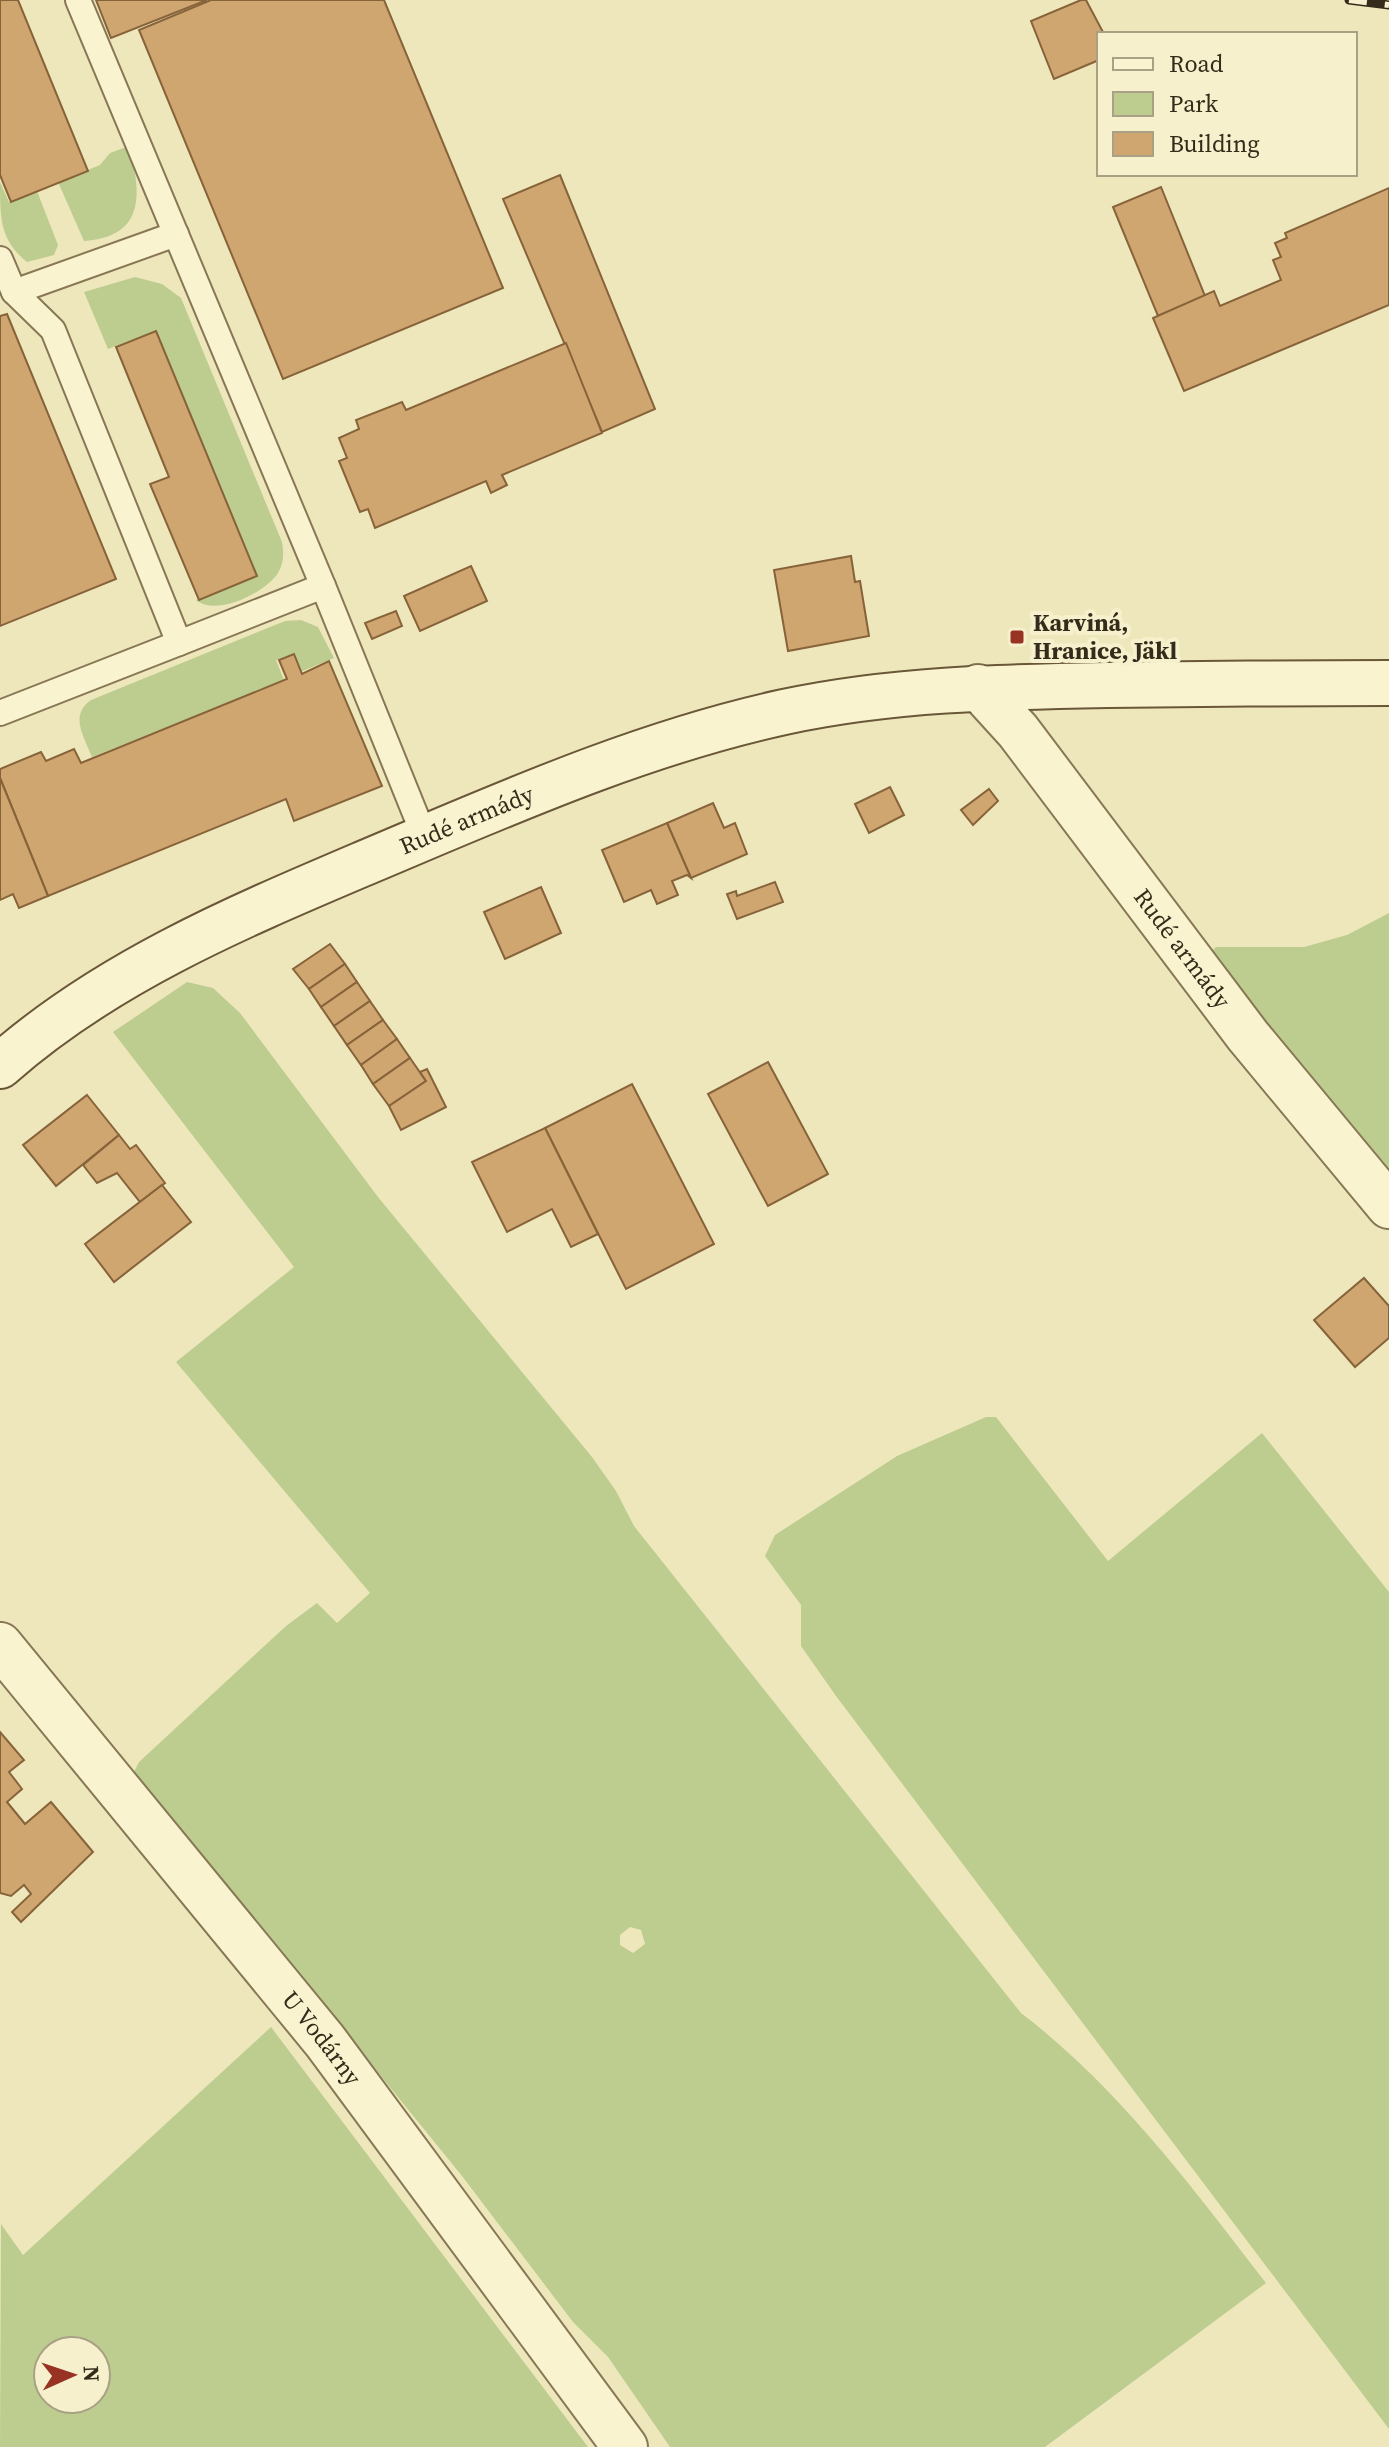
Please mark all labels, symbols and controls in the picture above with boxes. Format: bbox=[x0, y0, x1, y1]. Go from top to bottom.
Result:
legend bbox=[1097, 32, 1357, 176]
text: Road bbox=[1169, 47, 1224, 80]
text: Park bbox=[1169, 87, 1219, 120]
text: Building bbox=[1169, 127, 1260, 160]
place label: Karviná, Hranice, Jäkl bbox=[1033, 606, 1177, 667]
marker: Karviná, Hranice, Jäkl bbox=[1008, 628, 1026, 646]
street label: Rudé armády bbox=[394, 777, 539, 862]
street label: Rudé armády bbox=[1126, 882, 1239, 1016]
street label: U Vodárny bbox=[274, 1984, 370, 2093]
north arrow bbox=[32, 2335, 112, 2415]
text: N bbox=[77, 2365, 107, 2383]

